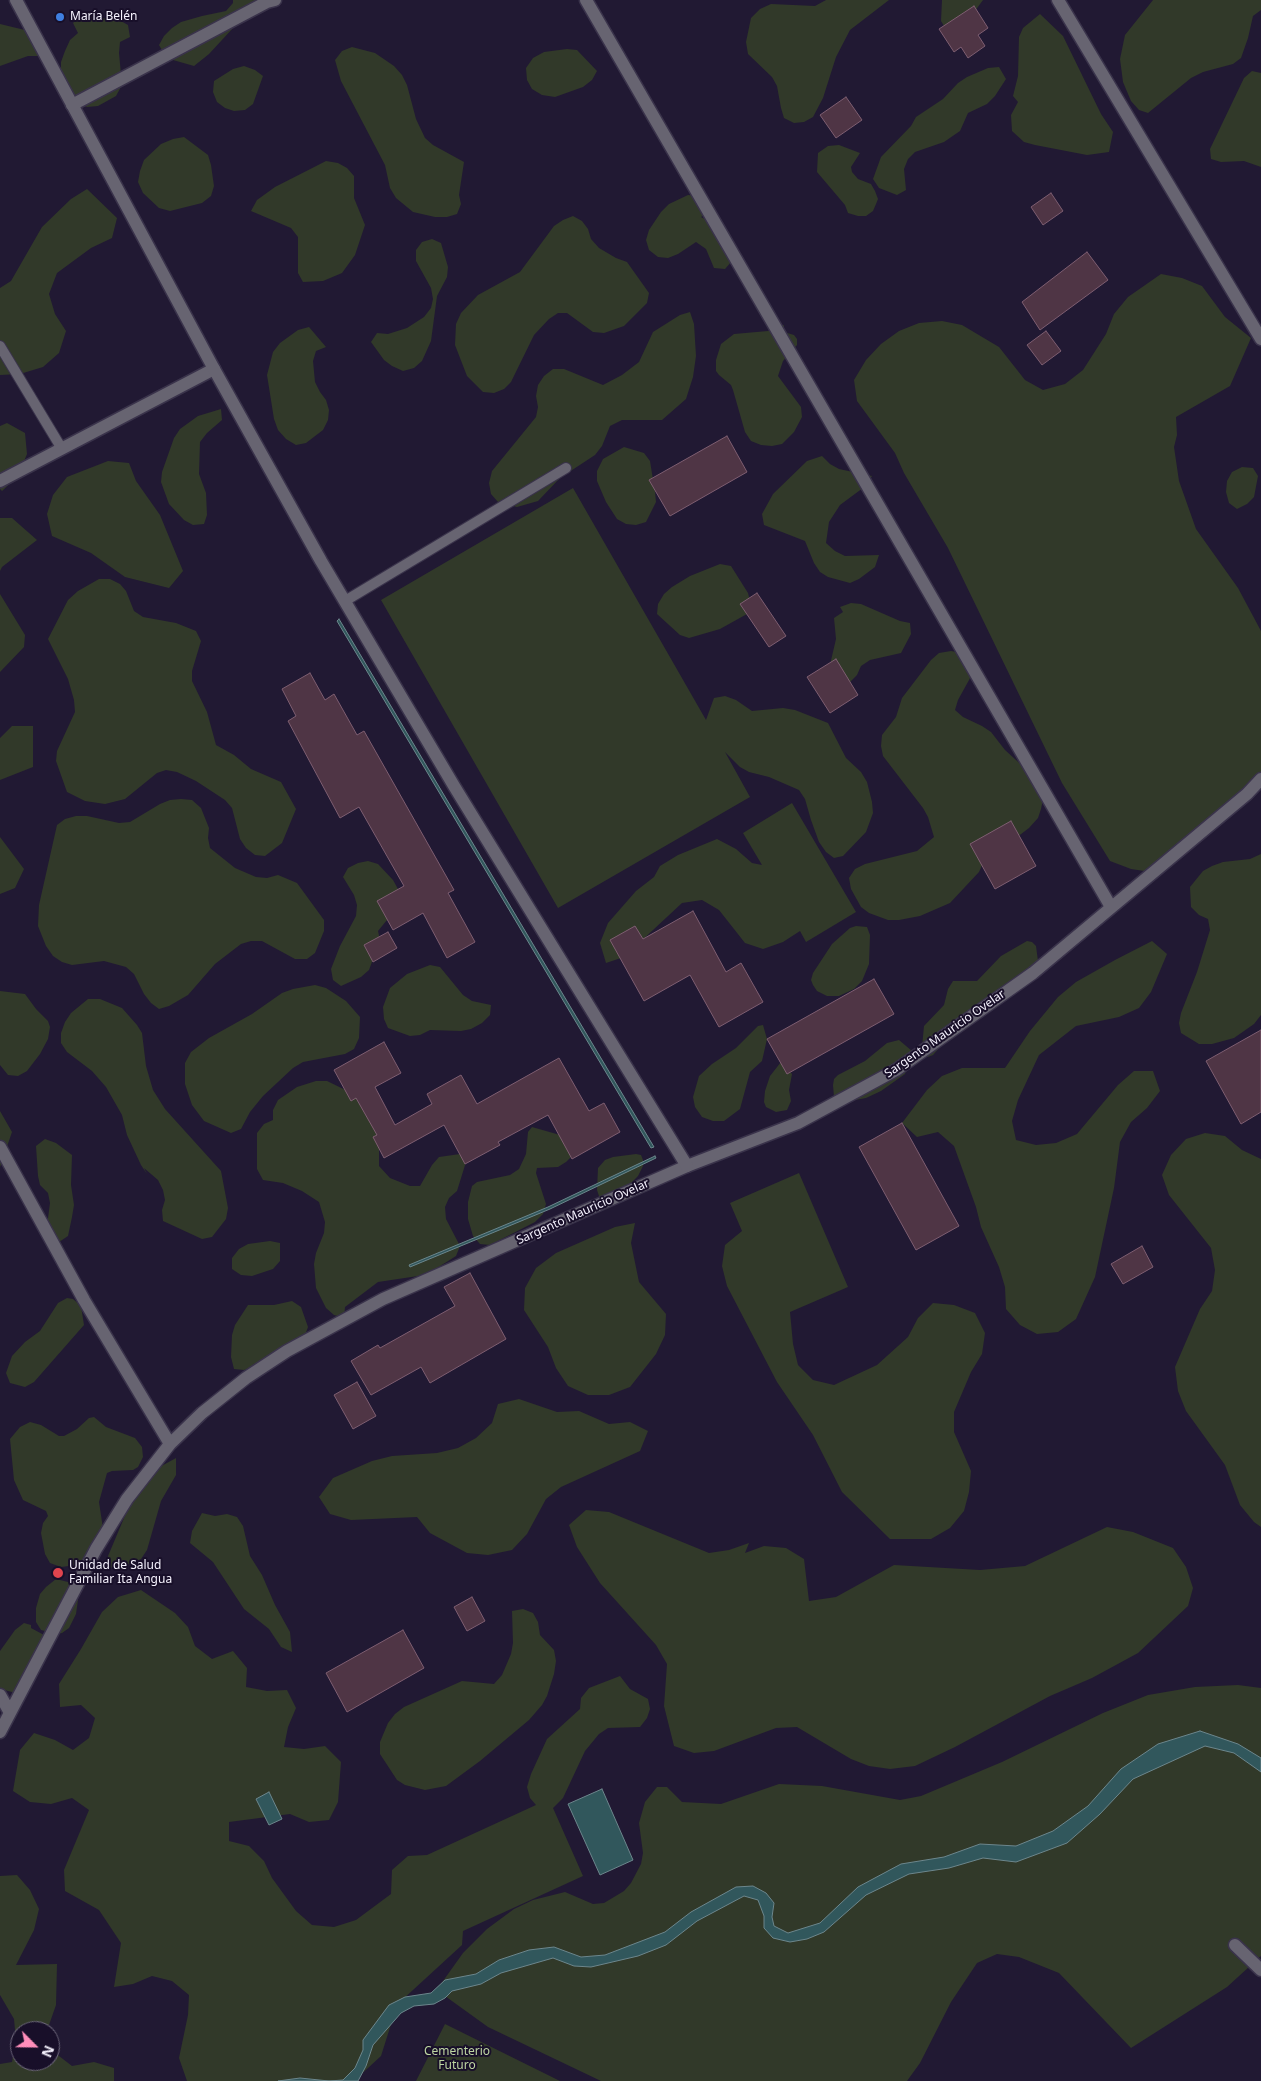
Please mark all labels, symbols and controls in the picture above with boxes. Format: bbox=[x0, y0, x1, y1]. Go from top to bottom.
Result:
place label: María Belén bbox=[70, 10, 137, 24]
marker: María Belén bbox=[54, 11, 66, 23]
street label: Sargento Mauricio Ovelar bbox=[882, 987, 1008, 1081]
street label: Sargento Mauricio Ovelar bbox=[514, 1176, 652, 1248]
place label: Unidad de Salud Familiar Ita Angua bbox=[69, 1559, 172, 1587]
marker: Unidad de Salud Familiar Ita Angua bbox=[51, 1566, 65, 1580]
north arrow bbox=[10, 2021, 60, 2071]
text: N bbox=[37, 2043, 59, 2061]
park label: Cementerio Futuro bbox=[424, 2045, 490, 2073]

